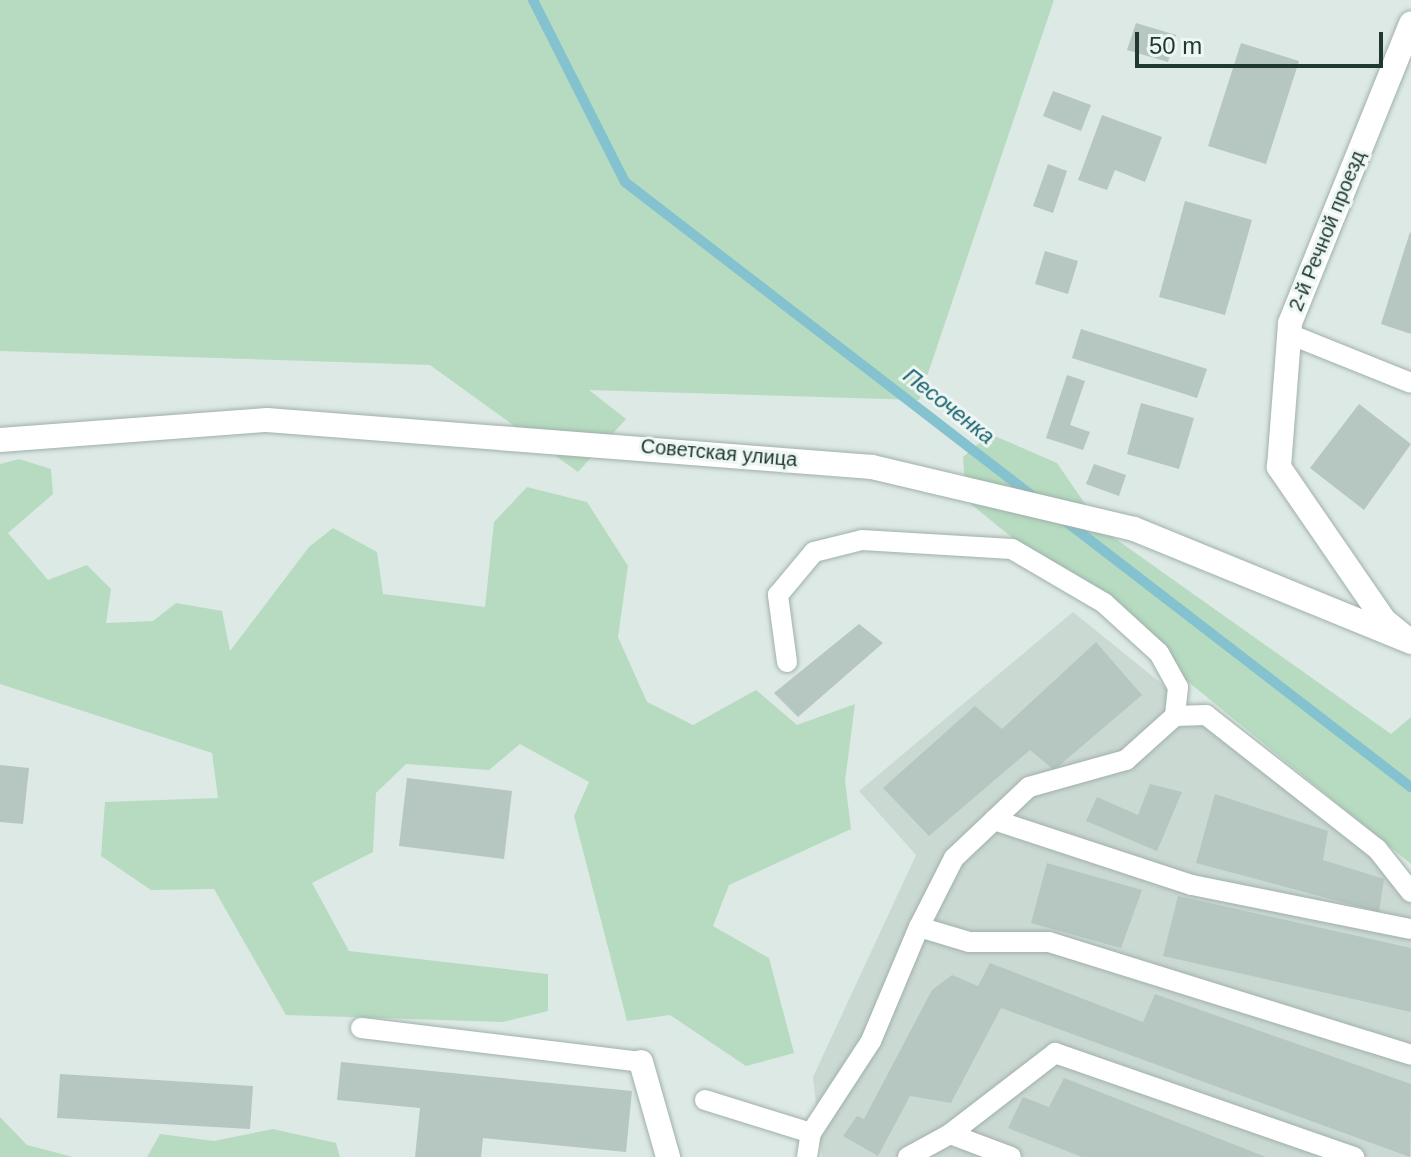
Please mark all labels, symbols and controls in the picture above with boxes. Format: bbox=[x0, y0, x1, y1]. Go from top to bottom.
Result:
scale bar bbox=[1139, 16, 1387, 66]
text: 50 m bbox=[1149, 32, 1202, 59]
street label: 2-й Речной проезд bbox=[1284, 147, 1370, 315]
water label: Песоченка bbox=[898, 362, 1000, 450]
street label: Советская улица bbox=[640, 434, 798, 472]

